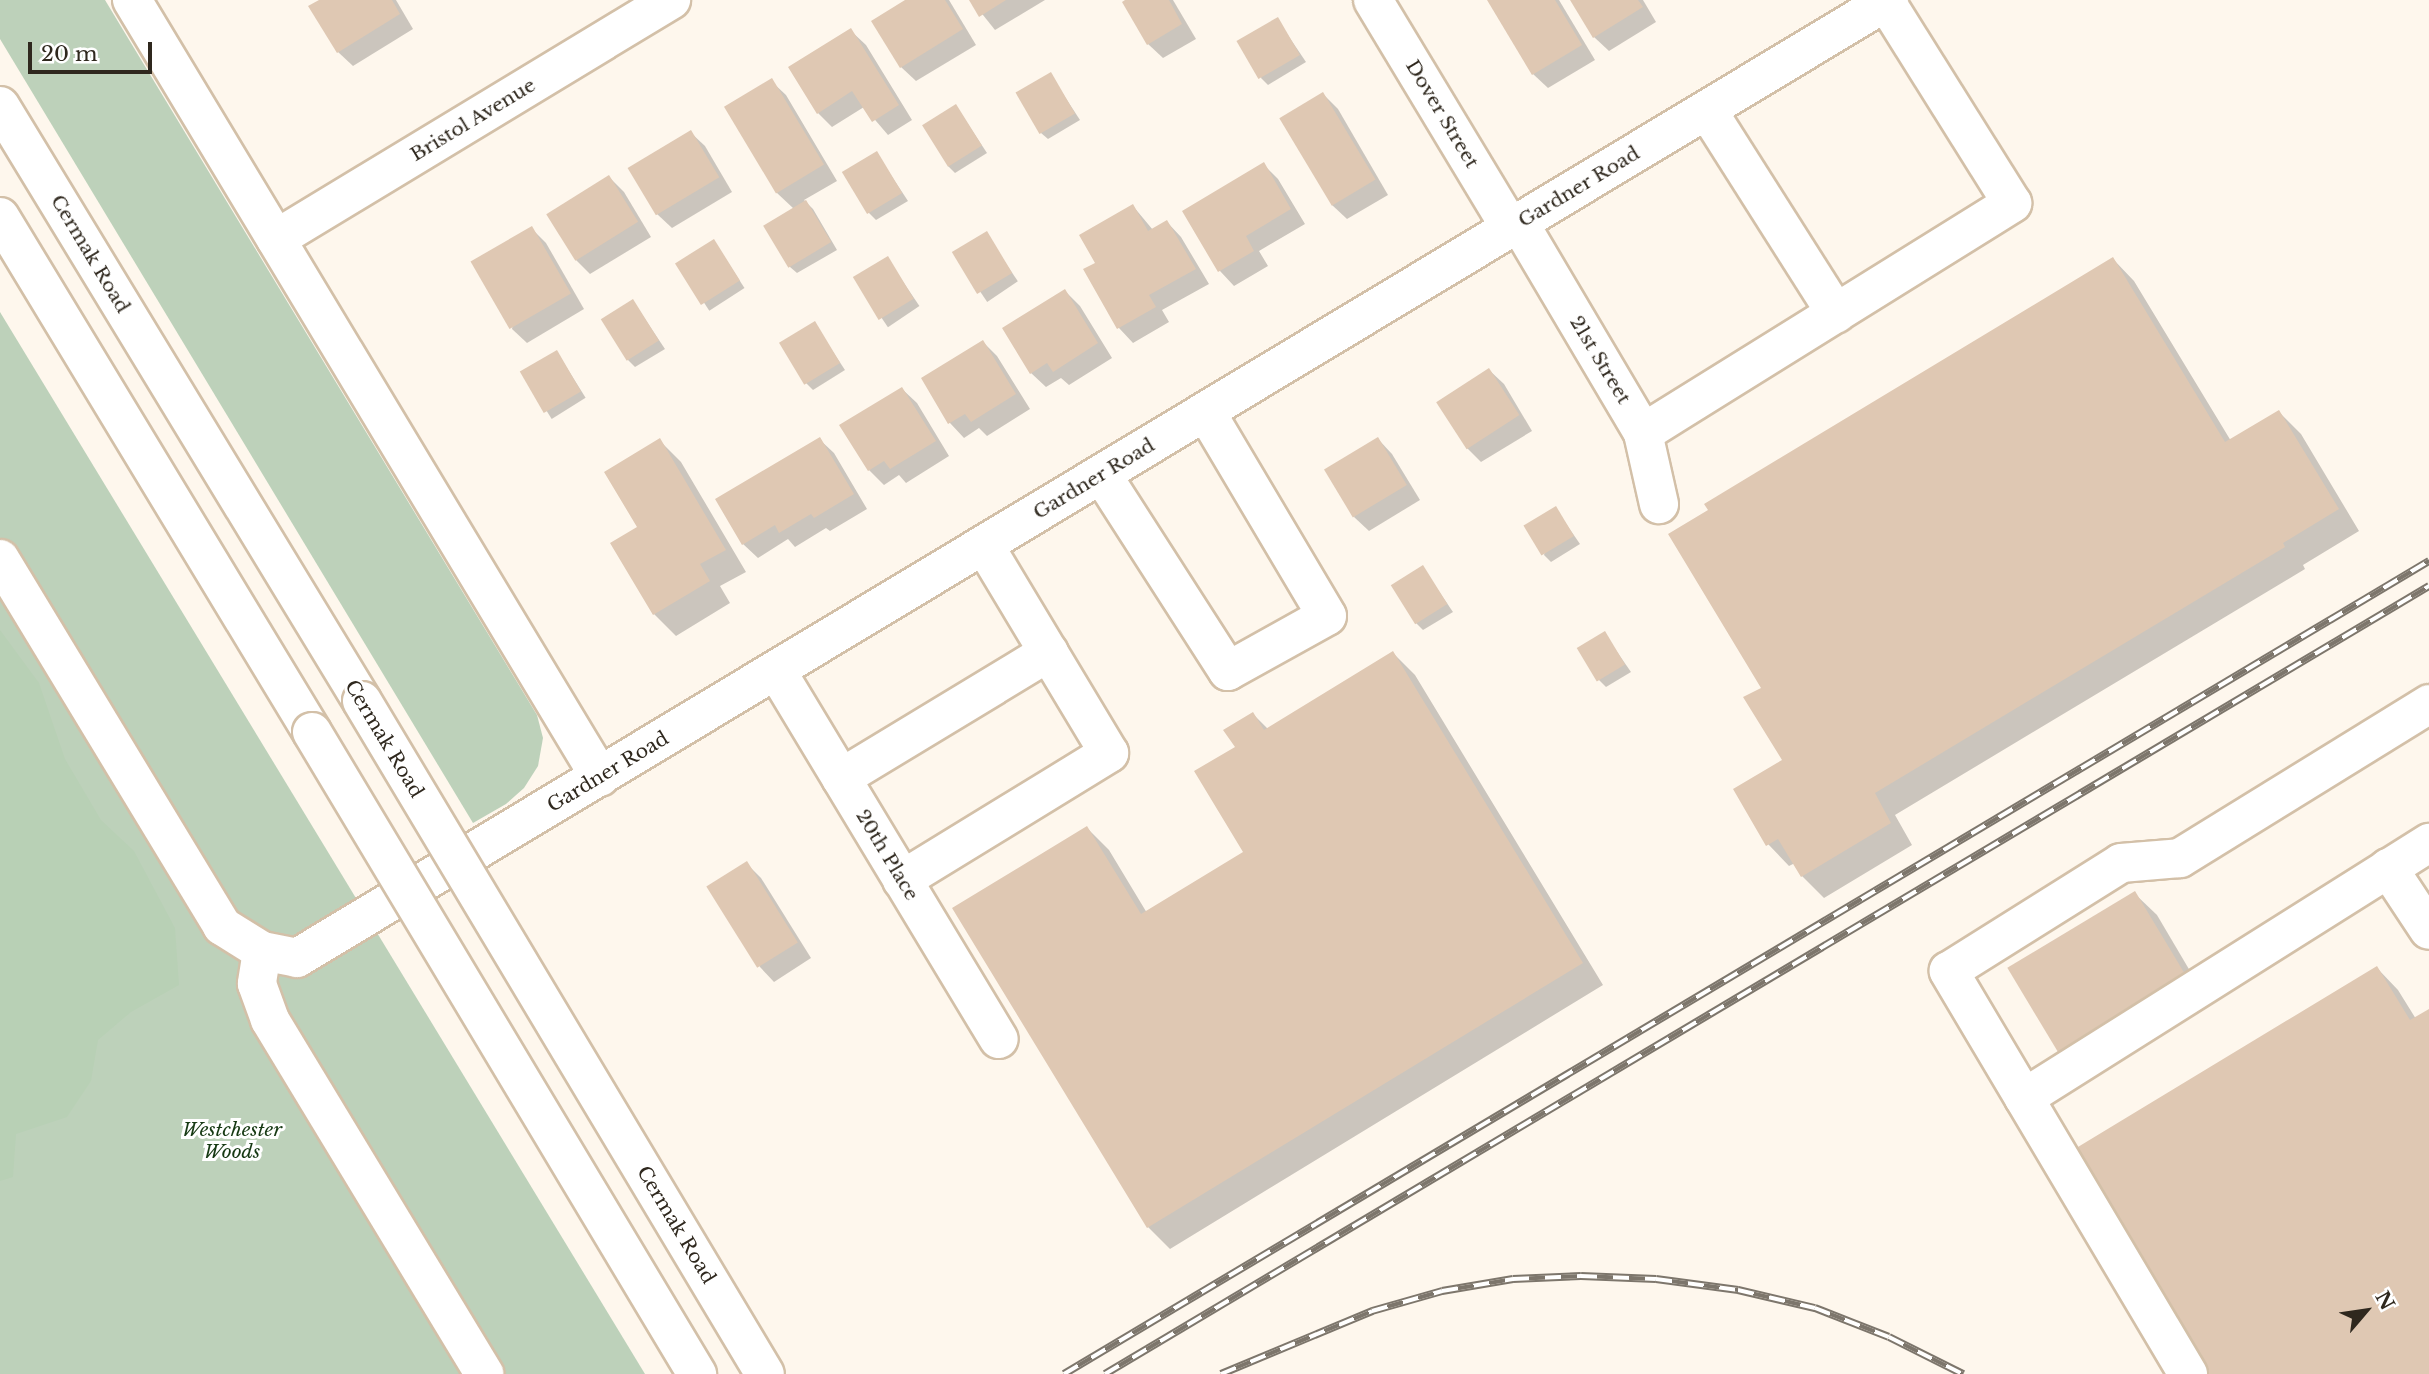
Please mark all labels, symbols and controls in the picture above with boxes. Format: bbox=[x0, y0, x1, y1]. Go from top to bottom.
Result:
scale bar bbox=[32, 28, 156, 72]
text: 20 m bbox=[41, 41, 98, 67]
street label: Dover Street bbox=[1401, 56, 1483, 172]
street label: Bristol Avenue bbox=[406, 74, 540, 166]
street label: Gardner Road bbox=[1514, 142, 1644, 232]
street label: Cermak Road bbox=[46, 191, 134, 317]
street label: 21st Street bbox=[1565, 312, 1635, 408]
street label: Gardner Road bbox=[1029, 434, 1159, 524]
street label: Cermak Road bbox=[340, 676, 428, 802]
street label: Gardner Road bbox=[543, 727, 673, 817]
street label: 20th Place bbox=[851, 805, 923, 905]
park label: Westchester Woods bbox=[182, 1119, 282, 1163]
street label: Cermak Road bbox=[632, 1162, 720, 1288]
north arrow bbox=[2331, 1276, 2401, 1346]
text: N bbox=[2370, 1287, 2399, 1314]

